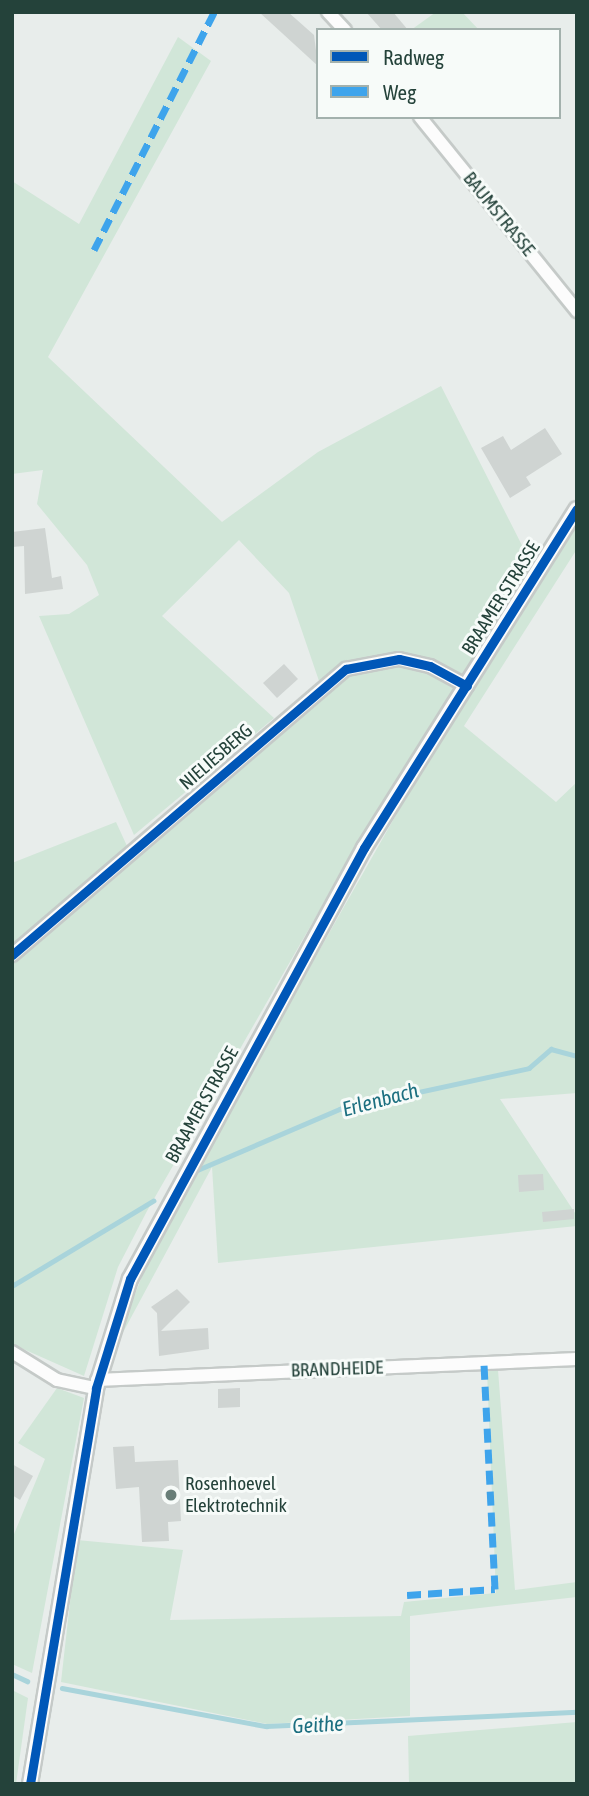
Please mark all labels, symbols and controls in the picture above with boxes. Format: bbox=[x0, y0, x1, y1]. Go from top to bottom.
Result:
legend bbox=[316, 28, 561, 119]
text: Radweg bbox=[383, 45, 444, 69]
text: Weg bbox=[383, 80, 416, 104]
street label: BAUMSTRASSE bbox=[458, 167, 540, 261]
street label: BRAAMER STRASSE bbox=[457, 537, 545, 659]
street label: NIELIESBERG bbox=[175, 719, 257, 795]
street label: BRAAMER STRASSE bbox=[161, 1043, 243, 1167]
water label: Erlenbach bbox=[339, 1077, 421, 1121]
street label: BRANDHEIDE bbox=[290, 1356, 384, 1382]
place label: Rosenhoevel Elektrotechnik bbox=[185, 1473, 287, 1517]
marker: Rosenhoevel Elektrotechnik bbox=[163, 1487, 179, 1503]
water label: Geithe bbox=[292, 1710, 344, 1738]

